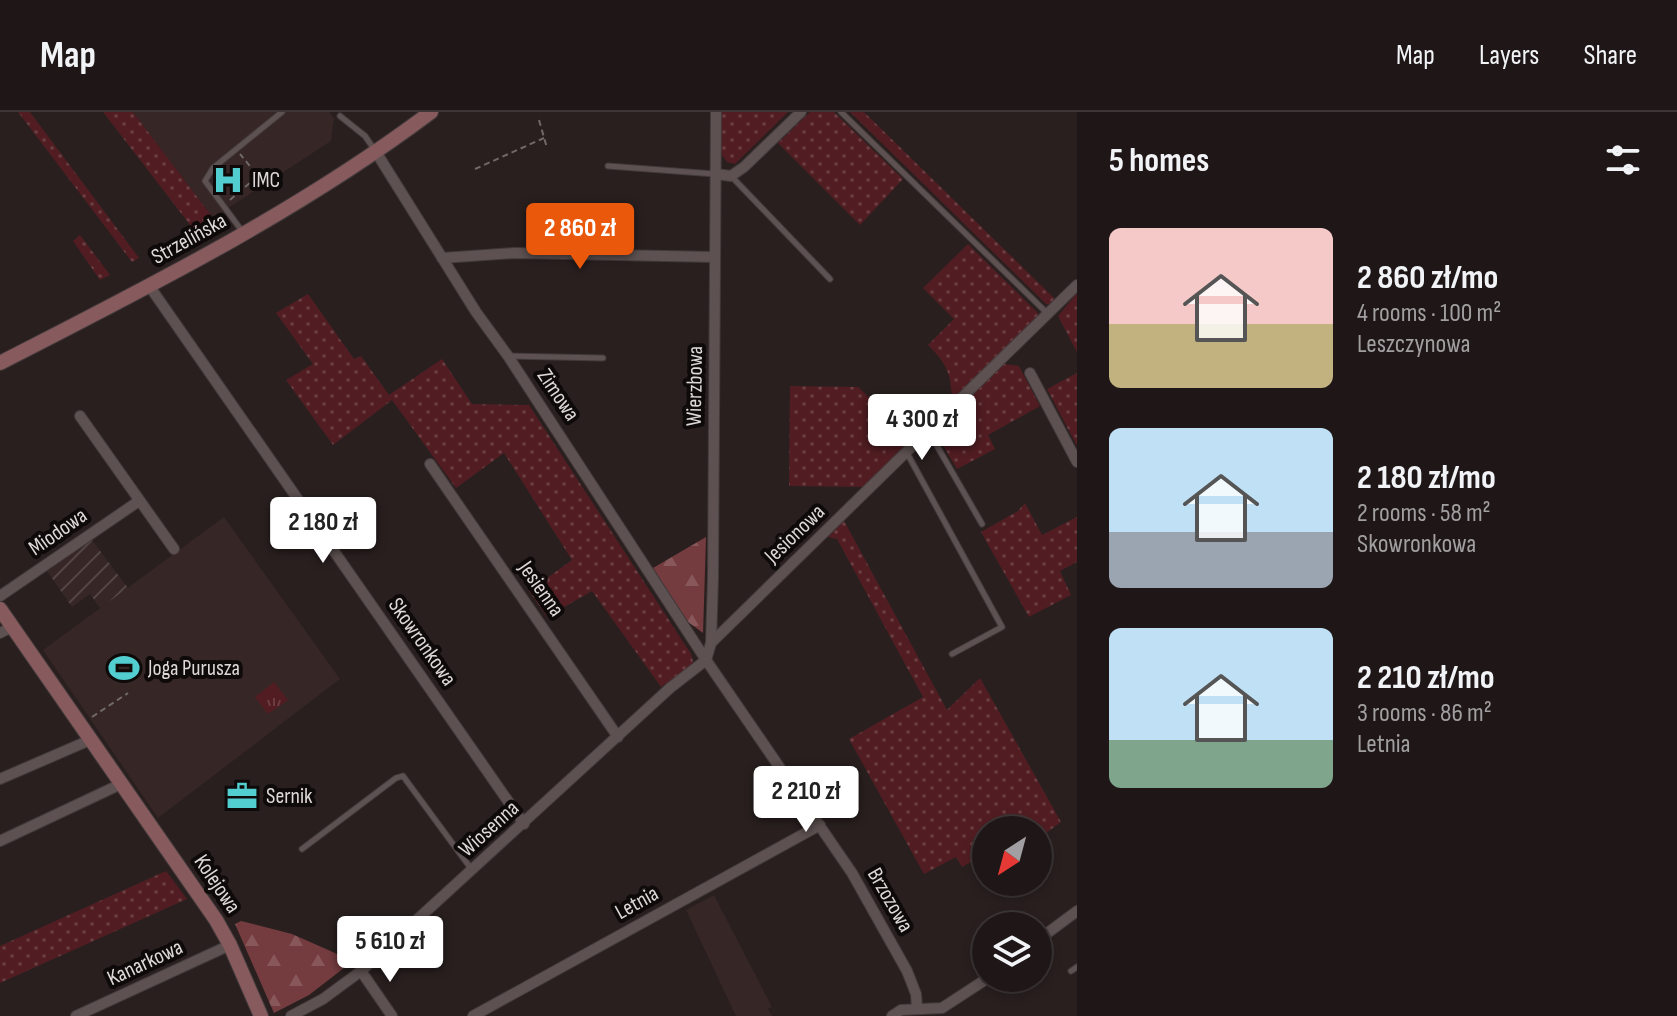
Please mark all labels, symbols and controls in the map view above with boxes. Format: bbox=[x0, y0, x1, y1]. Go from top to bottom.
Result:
text: Map bbox=[40, 33, 96, 78]
text: Map bbox=[1396, 39, 1435, 72]
text: Layers bbox=[1479, 39, 1539, 72]
text: Share bbox=[1583, 39, 1637, 72]
icon: filters bbox=[1601, 138, 1645, 182]
text: 5 homes bbox=[1109, 140, 1209, 181]
hospital icon: IMC bbox=[211, 163, 245, 197]
place label: IMC bbox=[252, 167, 280, 194]
pin: 2 860 zł bbox=[497, 203, 663, 271]
street label: Strzelińska bbox=[147, 207, 231, 271]
text: 2 860 zł bbox=[544, 213, 616, 244]
text: 2 860 zł/mo bbox=[1357, 257, 1498, 298]
icon: home bbox=[1173, 260, 1269, 356]
text: 4 rooms · 100 m² bbox=[1357, 298, 1501, 329]
text: Leszczynowa bbox=[1357, 329, 1471, 360]
street label: Wierzbowa bbox=[681, 346, 709, 426]
street label: Zimowa bbox=[531, 364, 585, 426]
pin: 4 300 zł bbox=[839, 394, 1005, 462]
text: 4 300 zł bbox=[886, 404, 958, 435]
text: 2 180 zł/mo bbox=[1357, 457, 1496, 498]
icon: home bbox=[1173, 460, 1269, 556]
pin: 2 180 zł bbox=[240, 497, 406, 565]
text: 2 rooms · 58 m² bbox=[1357, 498, 1491, 529]
street label: Jesionowa bbox=[758, 499, 831, 570]
street label: Miodowa bbox=[24, 502, 92, 562]
text: 2 180 zł bbox=[288, 507, 358, 538]
text: Skowronkowa bbox=[1357, 529, 1476, 560]
street label: Jesienna bbox=[512, 555, 570, 622]
street label: Skowronkowa bbox=[382, 593, 462, 691]
sports icon: Joga Purusza bbox=[107, 651, 141, 685]
place label: Joga Purusza bbox=[147, 655, 240, 682]
text: 2 210 zł/mo bbox=[1357, 657, 1495, 698]
icon: home bbox=[1173, 660, 1269, 756]
text: 3 rooms · 86 m² bbox=[1357, 698, 1492, 729]
text: Letnia bbox=[1357, 729, 1411, 760]
pin: 2 210 zł bbox=[723, 766, 889, 834]
text: 2 210 zł bbox=[772, 776, 840, 807]
office icon: Sernik bbox=[225, 779, 259, 813]
place label: Sernik bbox=[266, 783, 313, 810]
street label: Wiosenna bbox=[453, 795, 525, 863]
north arrow bbox=[972, 816, 1052, 896]
map controls bbox=[972, 816, 1052, 992]
street label: Kolejowa bbox=[188, 849, 246, 919]
street label: Brzozowa bbox=[861, 863, 919, 937]
street label: Letnia bbox=[611, 880, 663, 926]
button: layers bbox=[972, 912, 1052, 992]
pin: 5 610 zł bbox=[307, 916, 473, 984]
text: 5 610 zł bbox=[355, 926, 425, 957]
street label: Kanarkowa bbox=[103, 934, 187, 992]

